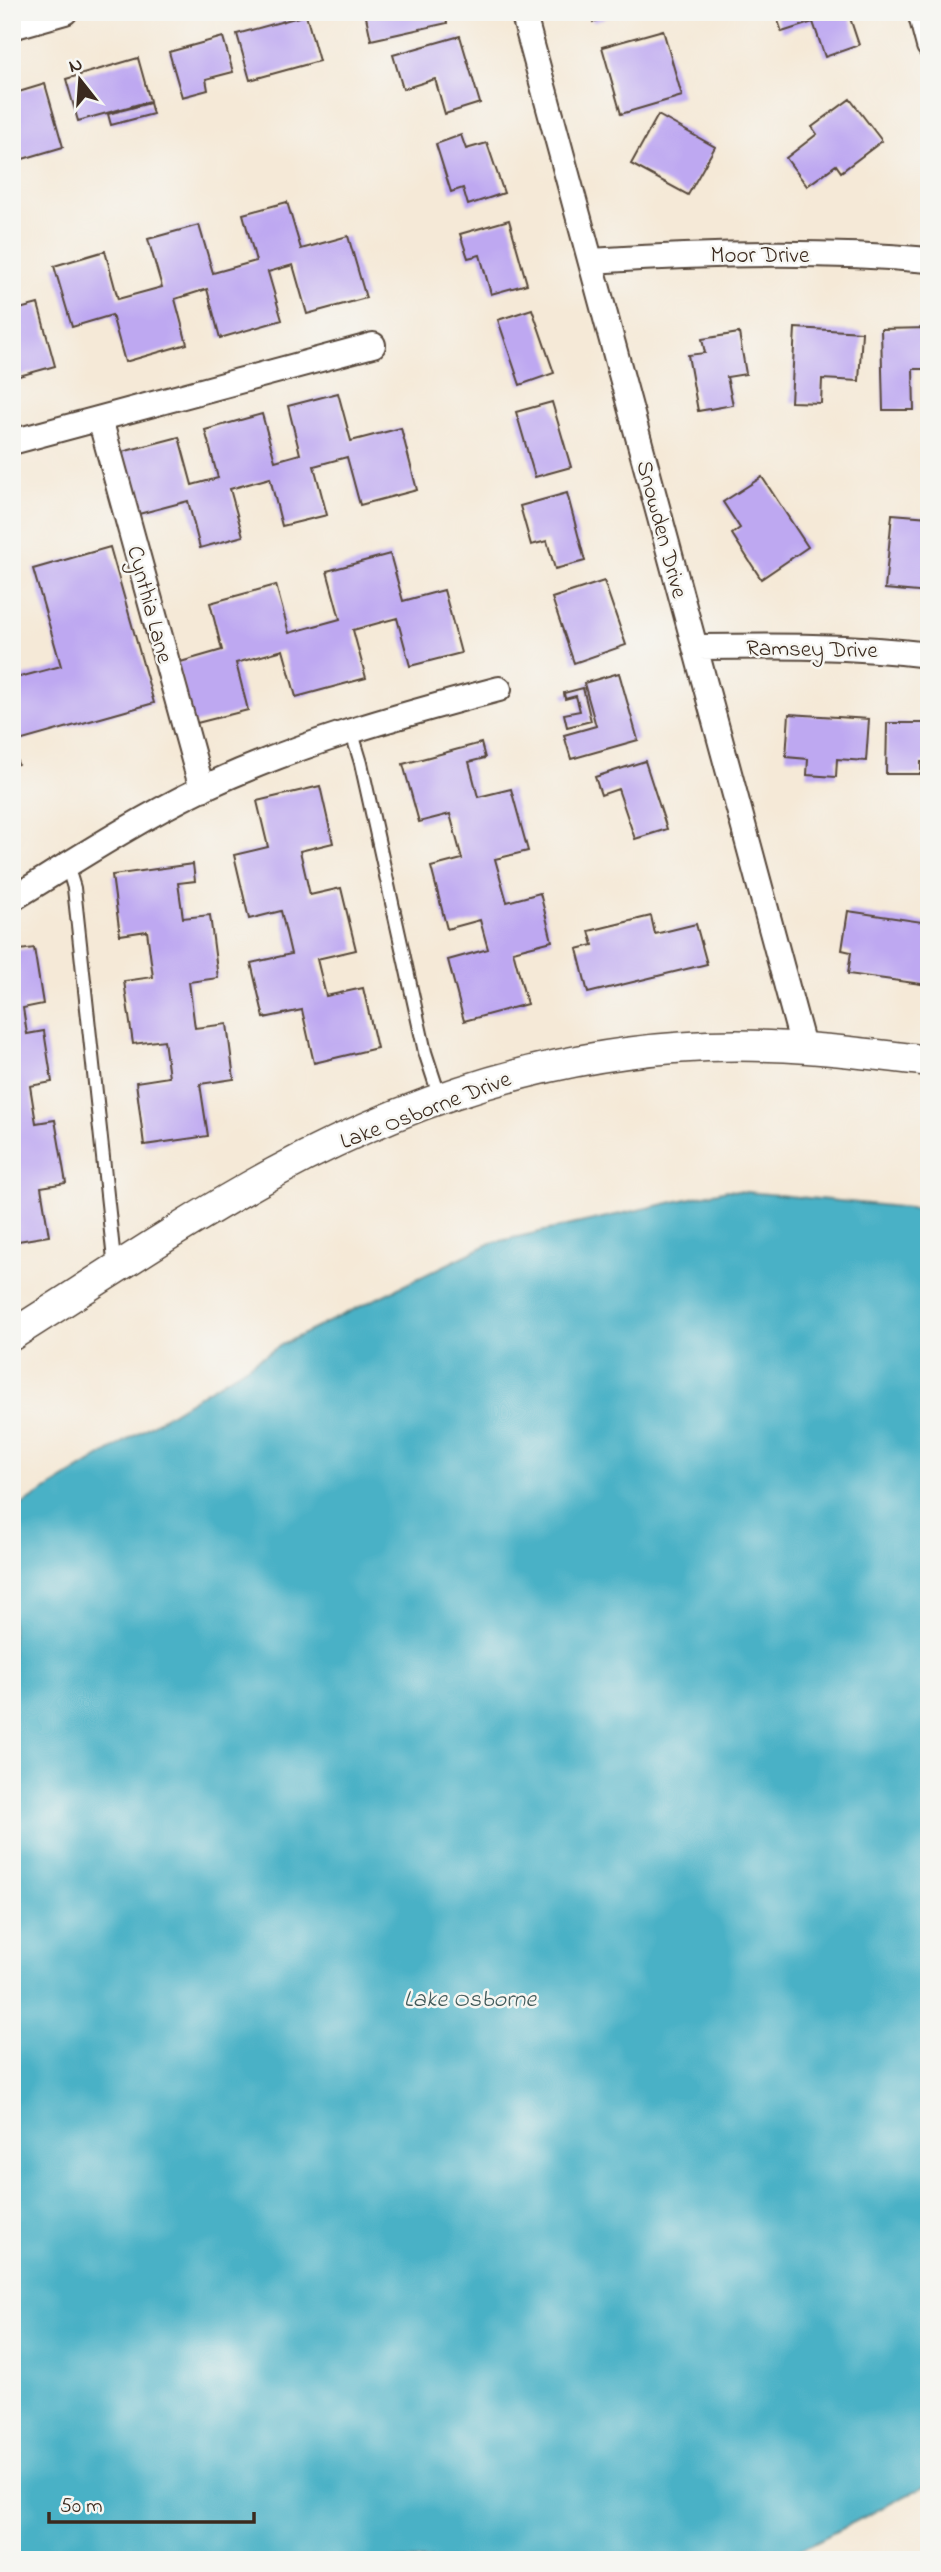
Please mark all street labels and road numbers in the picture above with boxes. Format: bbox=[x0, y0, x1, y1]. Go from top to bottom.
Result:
street label: Moor Drive bbox=[711, 240, 810, 273]
street label: Snowden Drive bbox=[626, 457, 695, 603]
street label: Cynthia Lane bbox=[115, 542, 180, 668]
street label: Ramsey Drive bbox=[746, 633, 879, 670]
street label: Lake Osborne Drive bbox=[336, 1063, 517, 1159]

